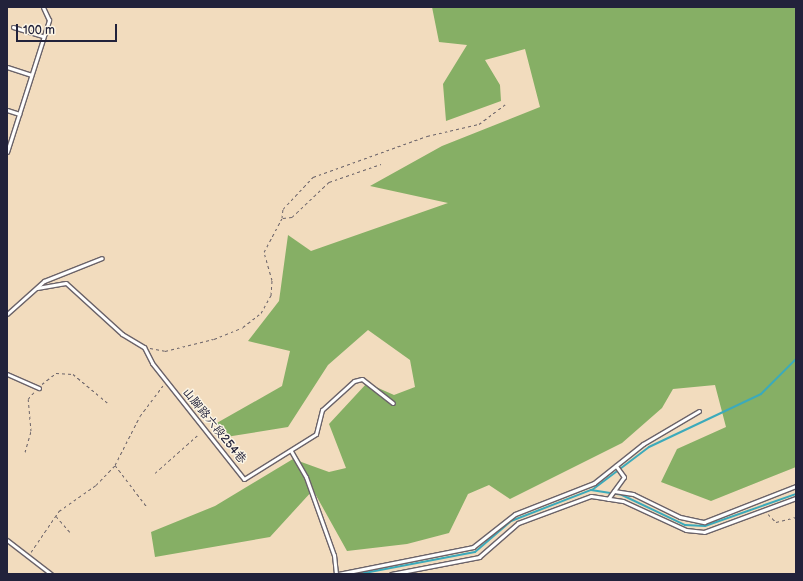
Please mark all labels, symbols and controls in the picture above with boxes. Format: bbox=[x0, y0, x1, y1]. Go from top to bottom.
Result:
scale bar bbox=[18, 16, 119, 42]
text: 100 m bbox=[23, 23, 55, 38]
street label: 山腳路六段254巷 bbox=[179, 385, 249, 467]

